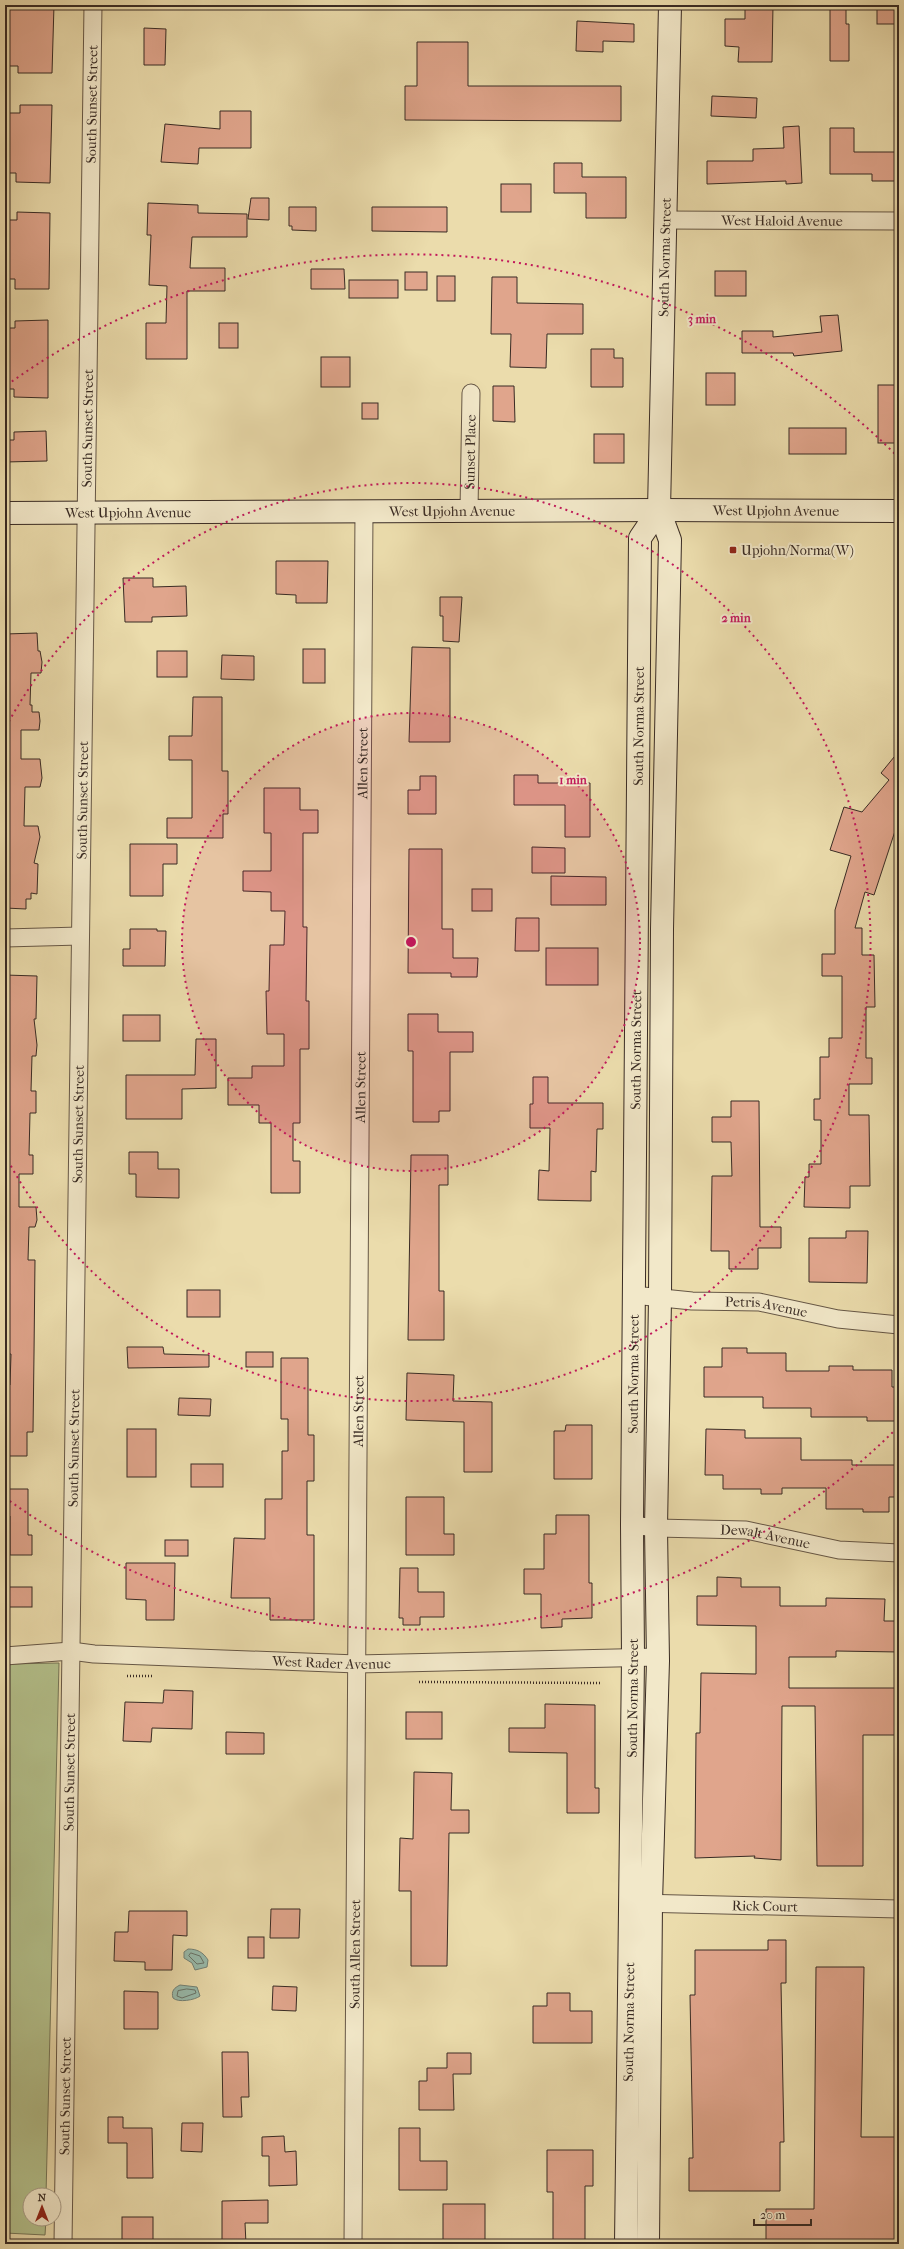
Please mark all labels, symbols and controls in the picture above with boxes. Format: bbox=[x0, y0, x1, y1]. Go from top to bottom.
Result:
street label: South Sunset Street bbox=[83, 45, 101, 163]
street label: South Norma Street bbox=[655, 197, 675, 317]
street label: West Haloid Avenue bbox=[720, 212, 843, 230]
text: 3 min bbox=[688, 312, 717, 327]
street label: South Sunset Street bbox=[79, 369, 97, 487]
street label: Sunset Place bbox=[461, 414, 480, 490]
street label: West Upjohn Avenue bbox=[712, 502, 839, 520]
street label: West Upjohn Avenue bbox=[388, 503, 515, 520]
street label: West Upjohn Avenue bbox=[64, 504, 191, 522]
place label: Upjohn/Norma(W) bbox=[741, 542, 854, 559]
marker: Upjohn/Norma(W) bbox=[728, 545, 738, 555]
text: 2 min bbox=[721, 611, 752, 625]
street label: South Norma Street bbox=[630, 666, 648, 786]
street label: Allen Street bbox=[354, 727, 372, 800]
street label: South Sunset Street bbox=[74, 741, 92, 859]
text: 1 min bbox=[559, 773, 588, 787]
centre of rings bbox=[404, 935, 418, 949]
street label: South Norma Street bbox=[627, 990, 645, 1110]
street label: Allen Street bbox=[352, 1051, 370, 1124]
street label: South Sunset Street bbox=[69, 1065, 88, 1183]
street label: Petris Avenue bbox=[725, 1293, 809, 1321]
street label: South Norma Street bbox=[625, 1314, 643, 1434]
street label: Allen Street bbox=[350, 1375, 368, 1448]
street label: South Sunset Street bbox=[65, 1389, 83, 1507]
street label: Dewalt Avenue bbox=[720, 1521, 812, 1553]
street label: South Norma Street bbox=[624, 1638, 642, 1758]
street label: West Rader Avenue bbox=[271, 1653, 391, 1673]
street label: South Sunset Street bbox=[61, 1713, 79, 1831]
street label: Rick Court bbox=[732, 1897, 798, 1916]
street label: South Allen Street bbox=[346, 1899, 364, 2009]
street label: South Norma Street bbox=[620, 1962, 638, 2082]
street label: South Sunset Street bbox=[56, 2037, 75, 2155]
north arrow bbox=[22, 2187, 62, 2227]
text: N bbox=[38, 2191, 47, 2204]
scale bar bbox=[754, 2201, 811, 2227]
text: 20 m bbox=[760, 2208, 785, 2222]

